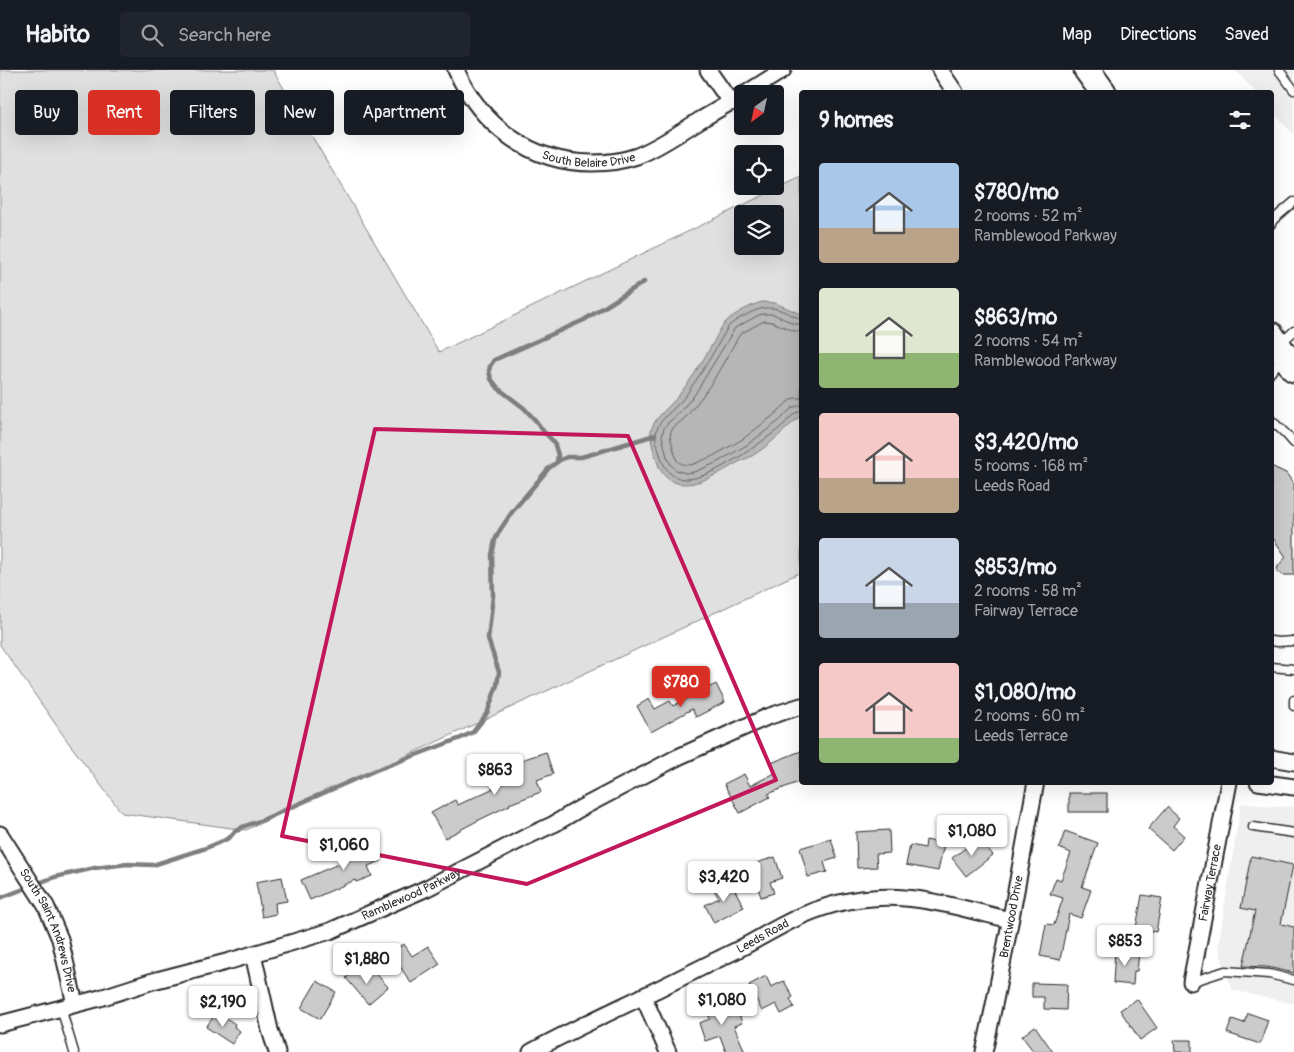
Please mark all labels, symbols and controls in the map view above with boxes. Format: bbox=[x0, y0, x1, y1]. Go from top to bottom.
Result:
search box bbox=[120, 12, 470, 57]
text: Habito bbox=[25, 20, 90, 49]
icon: search bbox=[138, 21, 166, 49]
text: Search here bbox=[178, 23, 271, 47]
text: Map bbox=[1062, 23, 1092, 46]
text: Directions bbox=[1120, 23, 1196, 46]
text: Saved bbox=[1224, 23, 1269, 46]
north arrow bbox=[734, 85, 784, 135]
map controls bbox=[734, 85, 784, 255]
chip: Buy bbox=[15, 90, 78, 135]
chip: Rent bbox=[88, 90, 160, 135]
chip: Filters bbox=[170, 90, 255, 135]
chip: New bbox=[265, 90, 334, 135]
chip: Apartment bbox=[344, 90, 464, 135]
icon: filters bbox=[1226, 106, 1254, 134]
text: 9 homes bbox=[819, 107, 893, 134]
button: locate bbox=[734, 145, 784, 195]
street label: South Belaire Drive bbox=[540, 148, 637, 171]
text: $780/mo bbox=[974, 179, 1059, 206]
icon: home bbox=[859, 183, 919, 243]
button: layers bbox=[734, 205, 784, 255]
text: 2 rooms · 52 m² bbox=[974, 206, 1083, 226]
text: Ramblewood Parkway bbox=[974, 226, 1117, 246]
text: $863/mo bbox=[974, 304, 1057, 331]
icon: home bbox=[859, 308, 919, 368]
text: 2 rooms · 54 m² bbox=[974, 331, 1083, 351]
text: Ramblewood Parkway bbox=[974, 351, 1117, 371]
text: $3,420/mo bbox=[974, 429, 1078, 456]
icon: home bbox=[859, 433, 919, 493]
text: 5 rooms · 168 m² bbox=[974, 456, 1088, 476]
text: Leeds Road bbox=[974, 476, 1050, 496]
text: $853/mo bbox=[974, 554, 1057, 581]
icon: home bbox=[859, 558, 919, 618]
text: 2 rooms · 58 m² bbox=[974, 581, 1082, 601]
text: Fairway Terrace bbox=[974, 601, 1078, 621]
pin: $780 bbox=[651, 666, 711, 708]
text: $780 bbox=[663, 672, 699, 692]
text: $1,080/mo bbox=[974, 679, 1076, 706]
icon: home bbox=[859, 683, 919, 743]
text: 2 rooms · 60 m² bbox=[974, 706, 1085, 726]
text: Leeds Terrace bbox=[974, 726, 1068, 746]
pin: $863 bbox=[465, 754, 525, 796]
text: $863 bbox=[478, 760, 512, 780]
pin: $1,080 bbox=[931, 814, 1013, 857]
text: $1,080 bbox=[948, 821, 996, 841]
pin: $1,060 bbox=[303, 828, 385, 871]
text: $1,060 bbox=[319, 835, 369, 855]
street label: Fairway Terrace bbox=[1196, 843, 1225, 923]
pin: $3,420 bbox=[683, 860, 765, 903]
street label: Ramblewood Parkway bbox=[360, 865, 463, 924]
street label: South Saint Andrews Drive bbox=[16, 866, 79, 994]
text: $3,420 bbox=[699, 867, 749, 887]
street label: Brentwood Drive bbox=[997, 874, 1027, 959]
street label: Leeds Road bbox=[734, 916, 792, 957]
pin: $853 bbox=[1095, 924, 1155, 967]
text: $853 bbox=[1108, 931, 1142, 951]
pin: $1,880 bbox=[326, 942, 408, 985]
text: $1,880 bbox=[344, 949, 390, 969]
pin: $1,080 bbox=[681, 984, 763, 1026]
pin: $2,190 bbox=[182, 986, 264, 1028]
text: $1,080 bbox=[698, 990, 746, 1010]
text: $2,190 bbox=[199, 992, 247, 1012]

